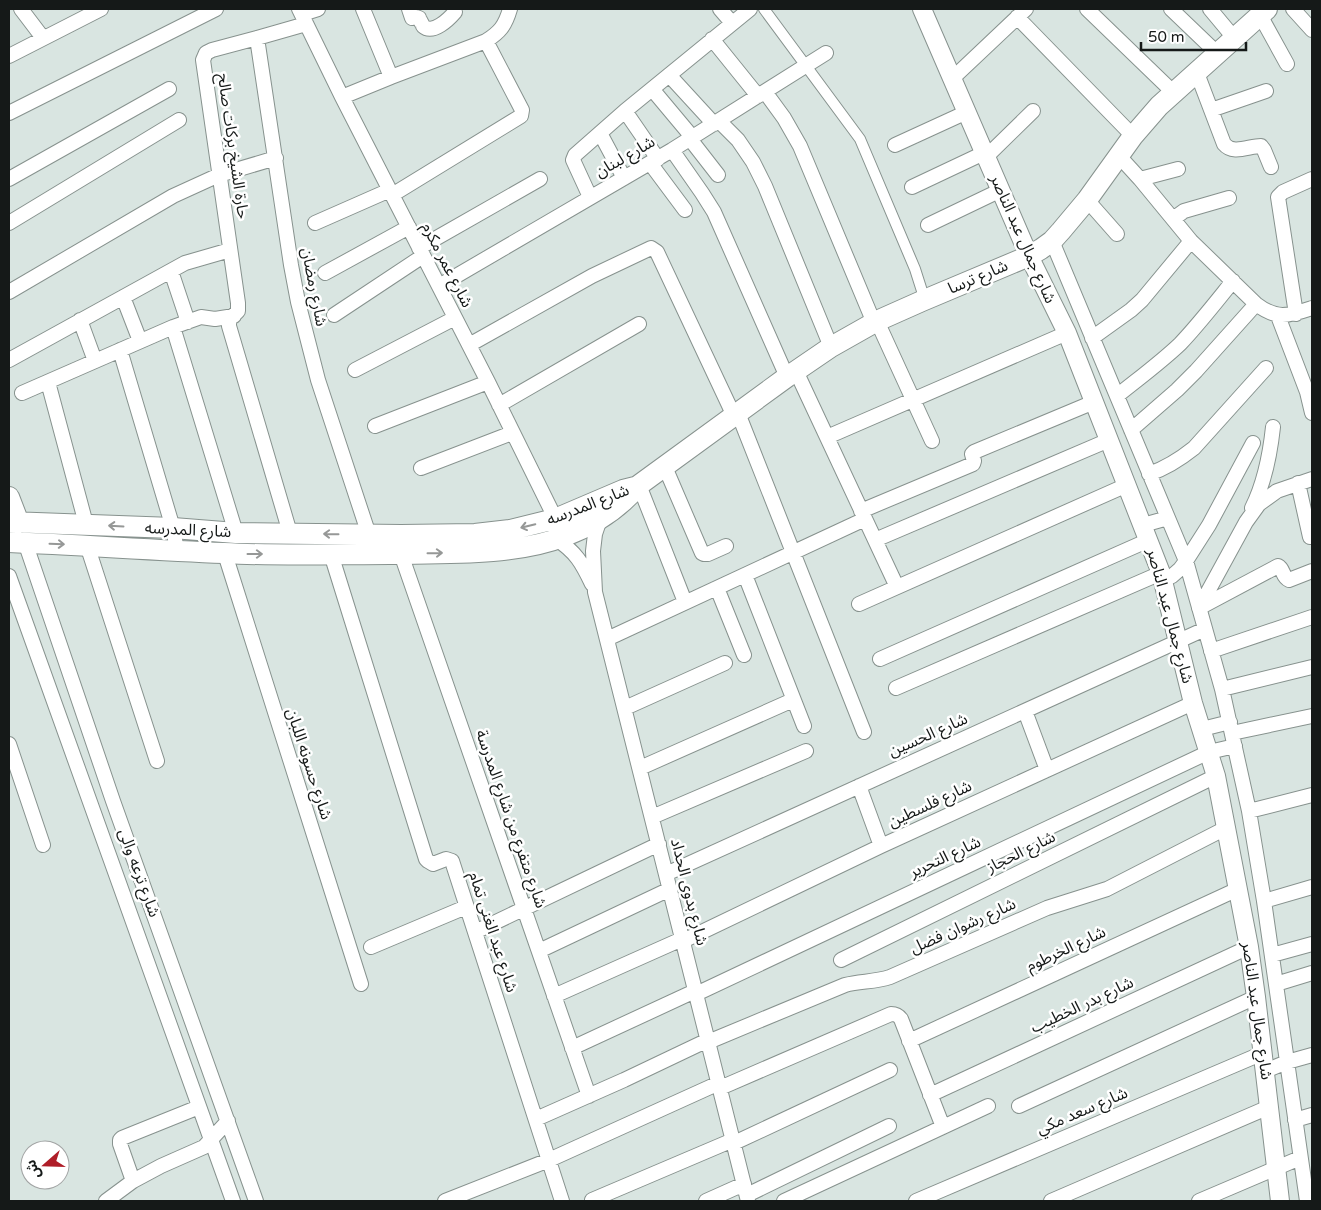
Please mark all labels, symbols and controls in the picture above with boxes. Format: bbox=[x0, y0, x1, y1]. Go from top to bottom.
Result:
scale bar bbox=[1141, 20, 1246, 52]
text: 50 m bbox=[1148, 28, 1185, 46]
street label: حارة الشيخ بركات صالح bbox=[211, 72, 253, 220]
street label: شارع لبنان bbox=[591, 132, 660, 184]
street label: شارع جمال عبد الناصر bbox=[983, 170, 1060, 307]
street label: شارع عمر مكرم bbox=[415, 219, 477, 312]
street label: شارع رمضان bbox=[295, 246, 331, 328]
street label: شارع ترسا bbox=[945, 255, 1012, 300]
street label: شارع المدرسه bbox=[544, 480, 633, 532]
street label: شارع المدرسه bbox=[144, 518, 232, 544]
one-way arrow bbox=[108, 521, 124, 530]
one-way arrow bbox=[520, 522, 536, 531]
one-way arrow bbox=[323, 529, 340, 539]
one-way arrow bbox=[49, 539, 65, 548]
street label: شارع جمال عبد الناصر bbox=[1140, 545, 1198, 686]
one-way arrow bbox=[426, 548, 442, 558]
one-way arrow bbox=[246, 549, 262, 559]
street label: شارع حسونه اللبان bbox=[280, 706, 336, 823]
street label: شارع الحسين bbox=[885, 709, 972, 763]
street label: شارع متفرع من شارع المدرسة bbox=[469, 727, 551, 911]
street label: شارع فلسطين bbox=[885, 776, 976, 834]
street label: شارع ترعه والى bbox=[112, 826, 164, 921]
street label: شارع الحجاز bbox=[982, 827, 1060, 879]
street label: شارع التحرير bbox=[905, 832, 985, 884]
street label: شارع بدوى الحداد bbox=[664, 836, 712, 948]
street label: شارع عبد الغنى تمام bbox=[462, 869, 522, 995]
street label: شارع رشوان فضل bbox=[907, 894, 1020, 960]
street label: شارع الخرطوم bbox=[1023, 922, 1110, 978]
street label: شارع جمال عبد الناصر bbox=[1235, 940, 1277, 1082]
street label: شارع بدر الخطيب bbox=[1027, 972, 1137, 1039]
street label: شارع سعد مكي bbox=[1033, 1083, 1131, 1141]
north arrow bbox=[20, 1140, 70, 1190]
text: ش bbox=[22, 1157, 45, 1181]

